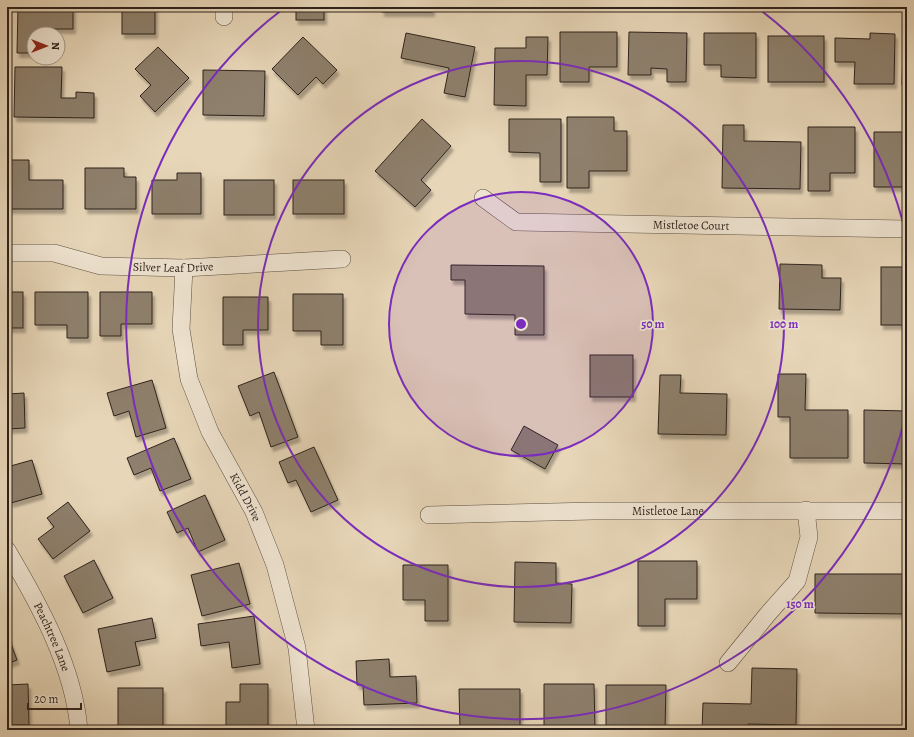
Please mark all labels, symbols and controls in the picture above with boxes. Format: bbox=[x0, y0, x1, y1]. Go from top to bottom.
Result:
north arrow bbox=[26, 26, 66, 66]
text: N bbox=[48, 42, 63, 50]
street label: Mistletoe Court bbox=[653, 216, 730, 234]
street label: Silver Leaf Drive bbox=[133, 258, 214, 276]
text: 50 m bbox=[641, 316, 665, 332]
text: 100 m bbox=[770, 316, 798, 332]
centre of rings bbox=[514, 317, 528, 331]
street label: Kidd Drive bbox=[226, 470, 265, 524]
street label: Mistletoe Lane bbox=[632, 503, 704, 519]
text: 150 m bbox=[786, 596, 814, 612]
street label: Peachtree Lane bbox=[30, 600, 74, 673]
scale bar bbox=[28, 685, 81, 711]
text: 20 m bbox=[34, 691, 58, 707]

